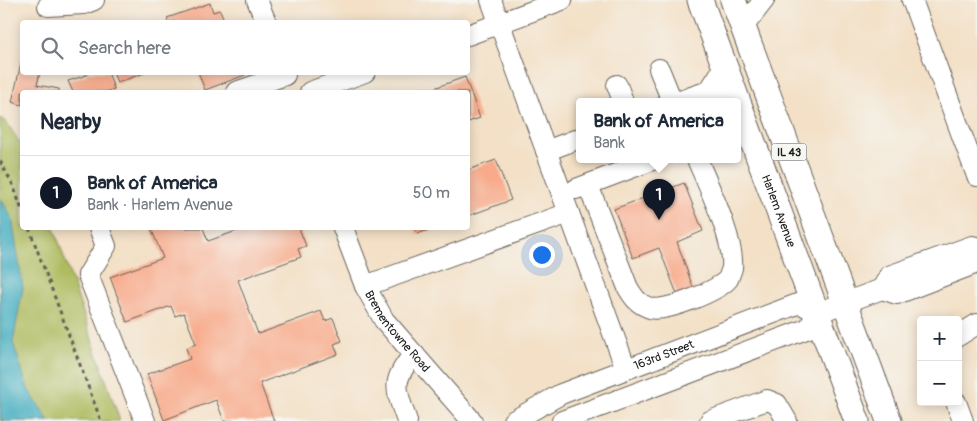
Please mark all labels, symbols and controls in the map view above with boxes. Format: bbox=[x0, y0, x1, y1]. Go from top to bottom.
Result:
search box bbox=[20, 20, 470, 75]
icon: search bbox=[38, 34, 66, 62]
text: Search here bbox=[78, 36, 171, 60]
popup bbox=[576, 98, 741, 163]
text: Nearby bbox=[40, 109, 101, 136]
text: Bank of America bbox=[593, 109, 724, 133]
text: Bank bbox=[593, 133, 625, 153]
road number: IL 43 bbox=[772, 144, 806, 160]
text: Bank of America bbox=[87, 171, 218, 195]
street label: Harlem Avenue bbox=[758, 173, 799, 249]
pin: 1 bbox=[643, 179, 675, 220]
text: 1 bbox=[53, 183, 59, 203]
text: 50 m bbox=[413, 183, 450, 203]
text: Bank · Harlem Avenue bbox=[87, 195, 233, 215]
your location bbox=[529, 242, 555, 268]
street label: Brementowne Road bbox=[361, 288, 433, 376]
map controls bbox=[917, 316, 962, 406]
button: + bbox=[917, 316, 962, 361]
street label: 163rd Street bbox=[632, 337, 696, 374]
button: − bbox=[917, 361, 962, 406]

